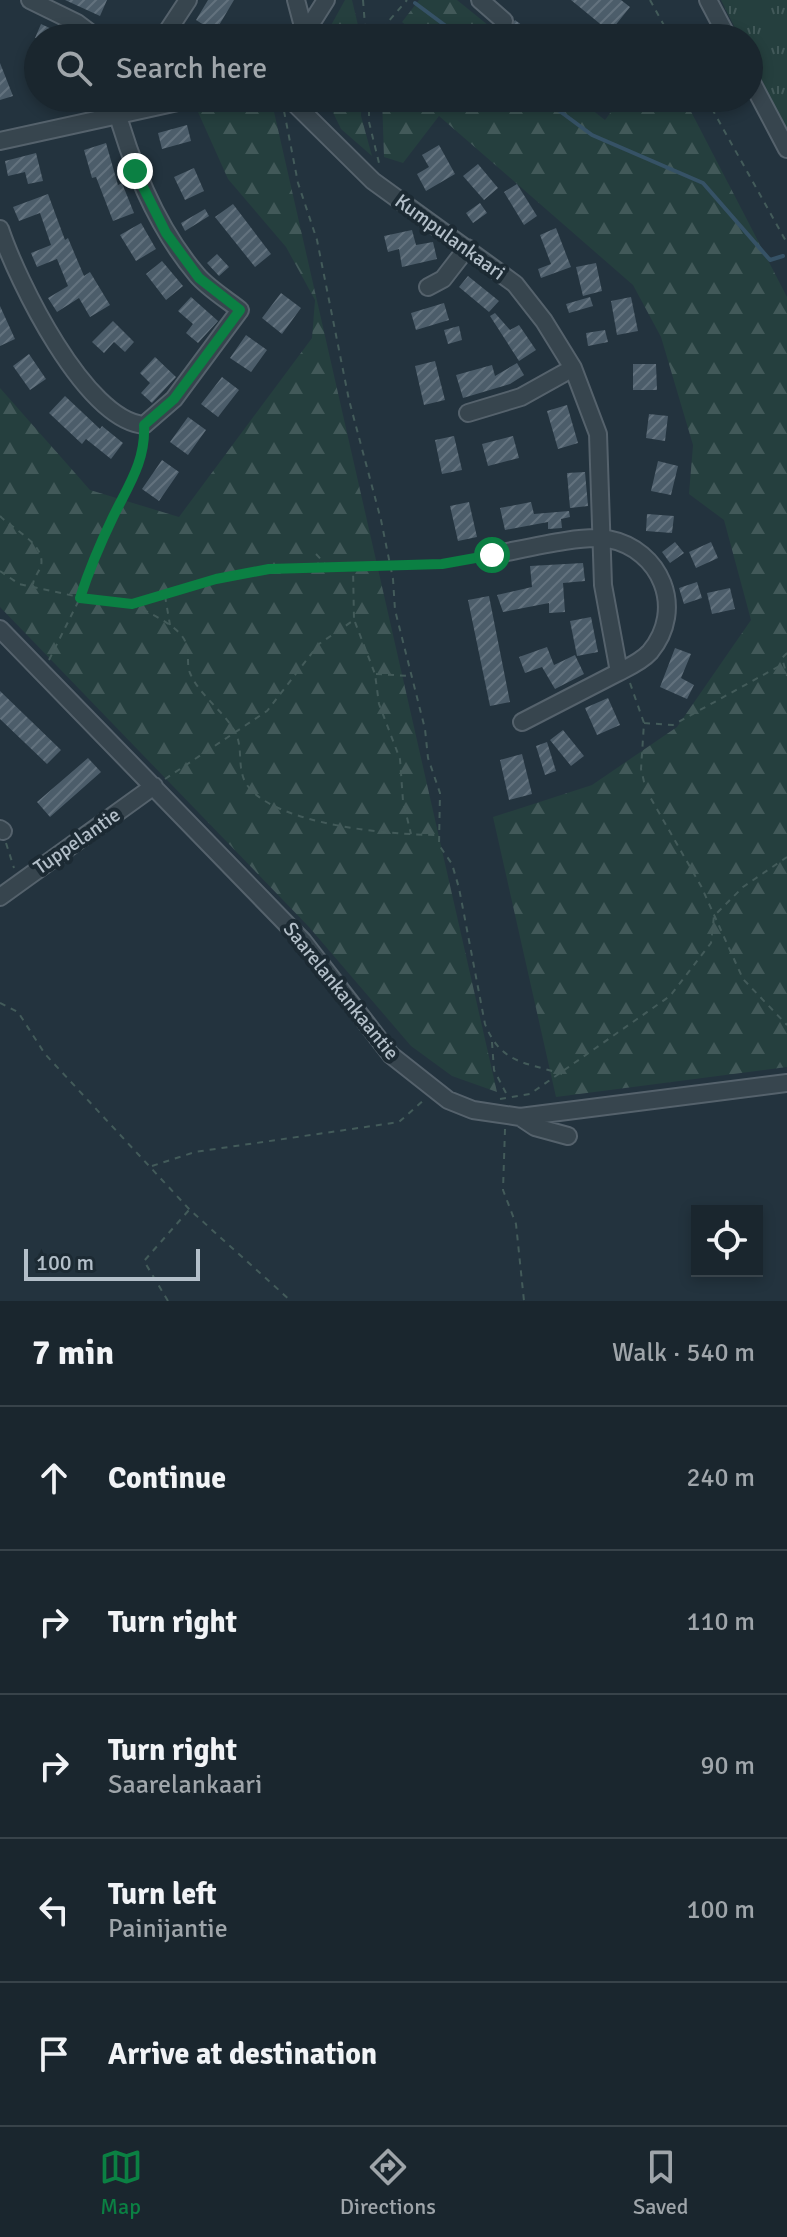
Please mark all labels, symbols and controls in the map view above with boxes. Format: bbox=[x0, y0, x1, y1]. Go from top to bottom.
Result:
search box bbox=[24, 24, 763, 112]
icon: search bbox=[52, 46, 96, 90]
text: Search here bbox=[116, 50, 267, 87]
route end bbox=[117, 153, 153, 189]
street label: Kumpulankaari bbox=[390, 189, 510, 285]
route start bbox=[474, 537, 510, 573]
street label: Tuppelantie bbox=[29, 802, 125, 880]
street label: Saarelankankaantie bbox=[278, 917, 404, 1065]
map controls bbox=[691, 1205, 763, 1277]
button: locate bbox=[691, 1205, 763, 1277]
scale bar bbox=[24, 1245, 200, 1281]
text: 100 m bbox=[36, 1249, 94, 1276]
text: 7 min bbox=[32, 1332, 114, 1374]
text: Walk · 540 m bbox=[612, 1337, 755, 1369]
icon: ahead bbox=[32, 1456, 76, 1500]
text: Continue bbox=[108, 1460, 226, 1497]
text: 240 m bbox=[686, 1462, 755, 1494]
icon: right bbox=[32, 1600, 76, 1644]
text: Turn right bbox=[108, 1604, 237, 1641]
text: 110 m bbox=[686, 1606, 755, 1638]
text: Turn right bbox=[108, 1732, 237, 1769]
icon: right bbox=[32, 1744, 76, 1788]
text: 90 m bbox=[700, 1750, 755, 1782]
text: Saarelankaari bbox=[108, 1769, 262, 1801]
text: Turn left bbox=[108, 1876, 217, 1913]
icon: left bbox=[32, 1888, 76, 1932]
text: 100 m bbox=[686, 1894, 755, 1926]
text: Painijantie bbox=[108, 1913, 228, 1945]
icon: arrive bbox=[32, 2032, 76, 2076]
text: Arrive at destination bbox=[108, 2036, 377, 2073]
tab: Map bbox=[99, 2145, 143, 2220]
tab: Directions bbox=[340, 2145, 436, 2220]
tab: Saved bbox=[633, 2145, 688, 2220]

